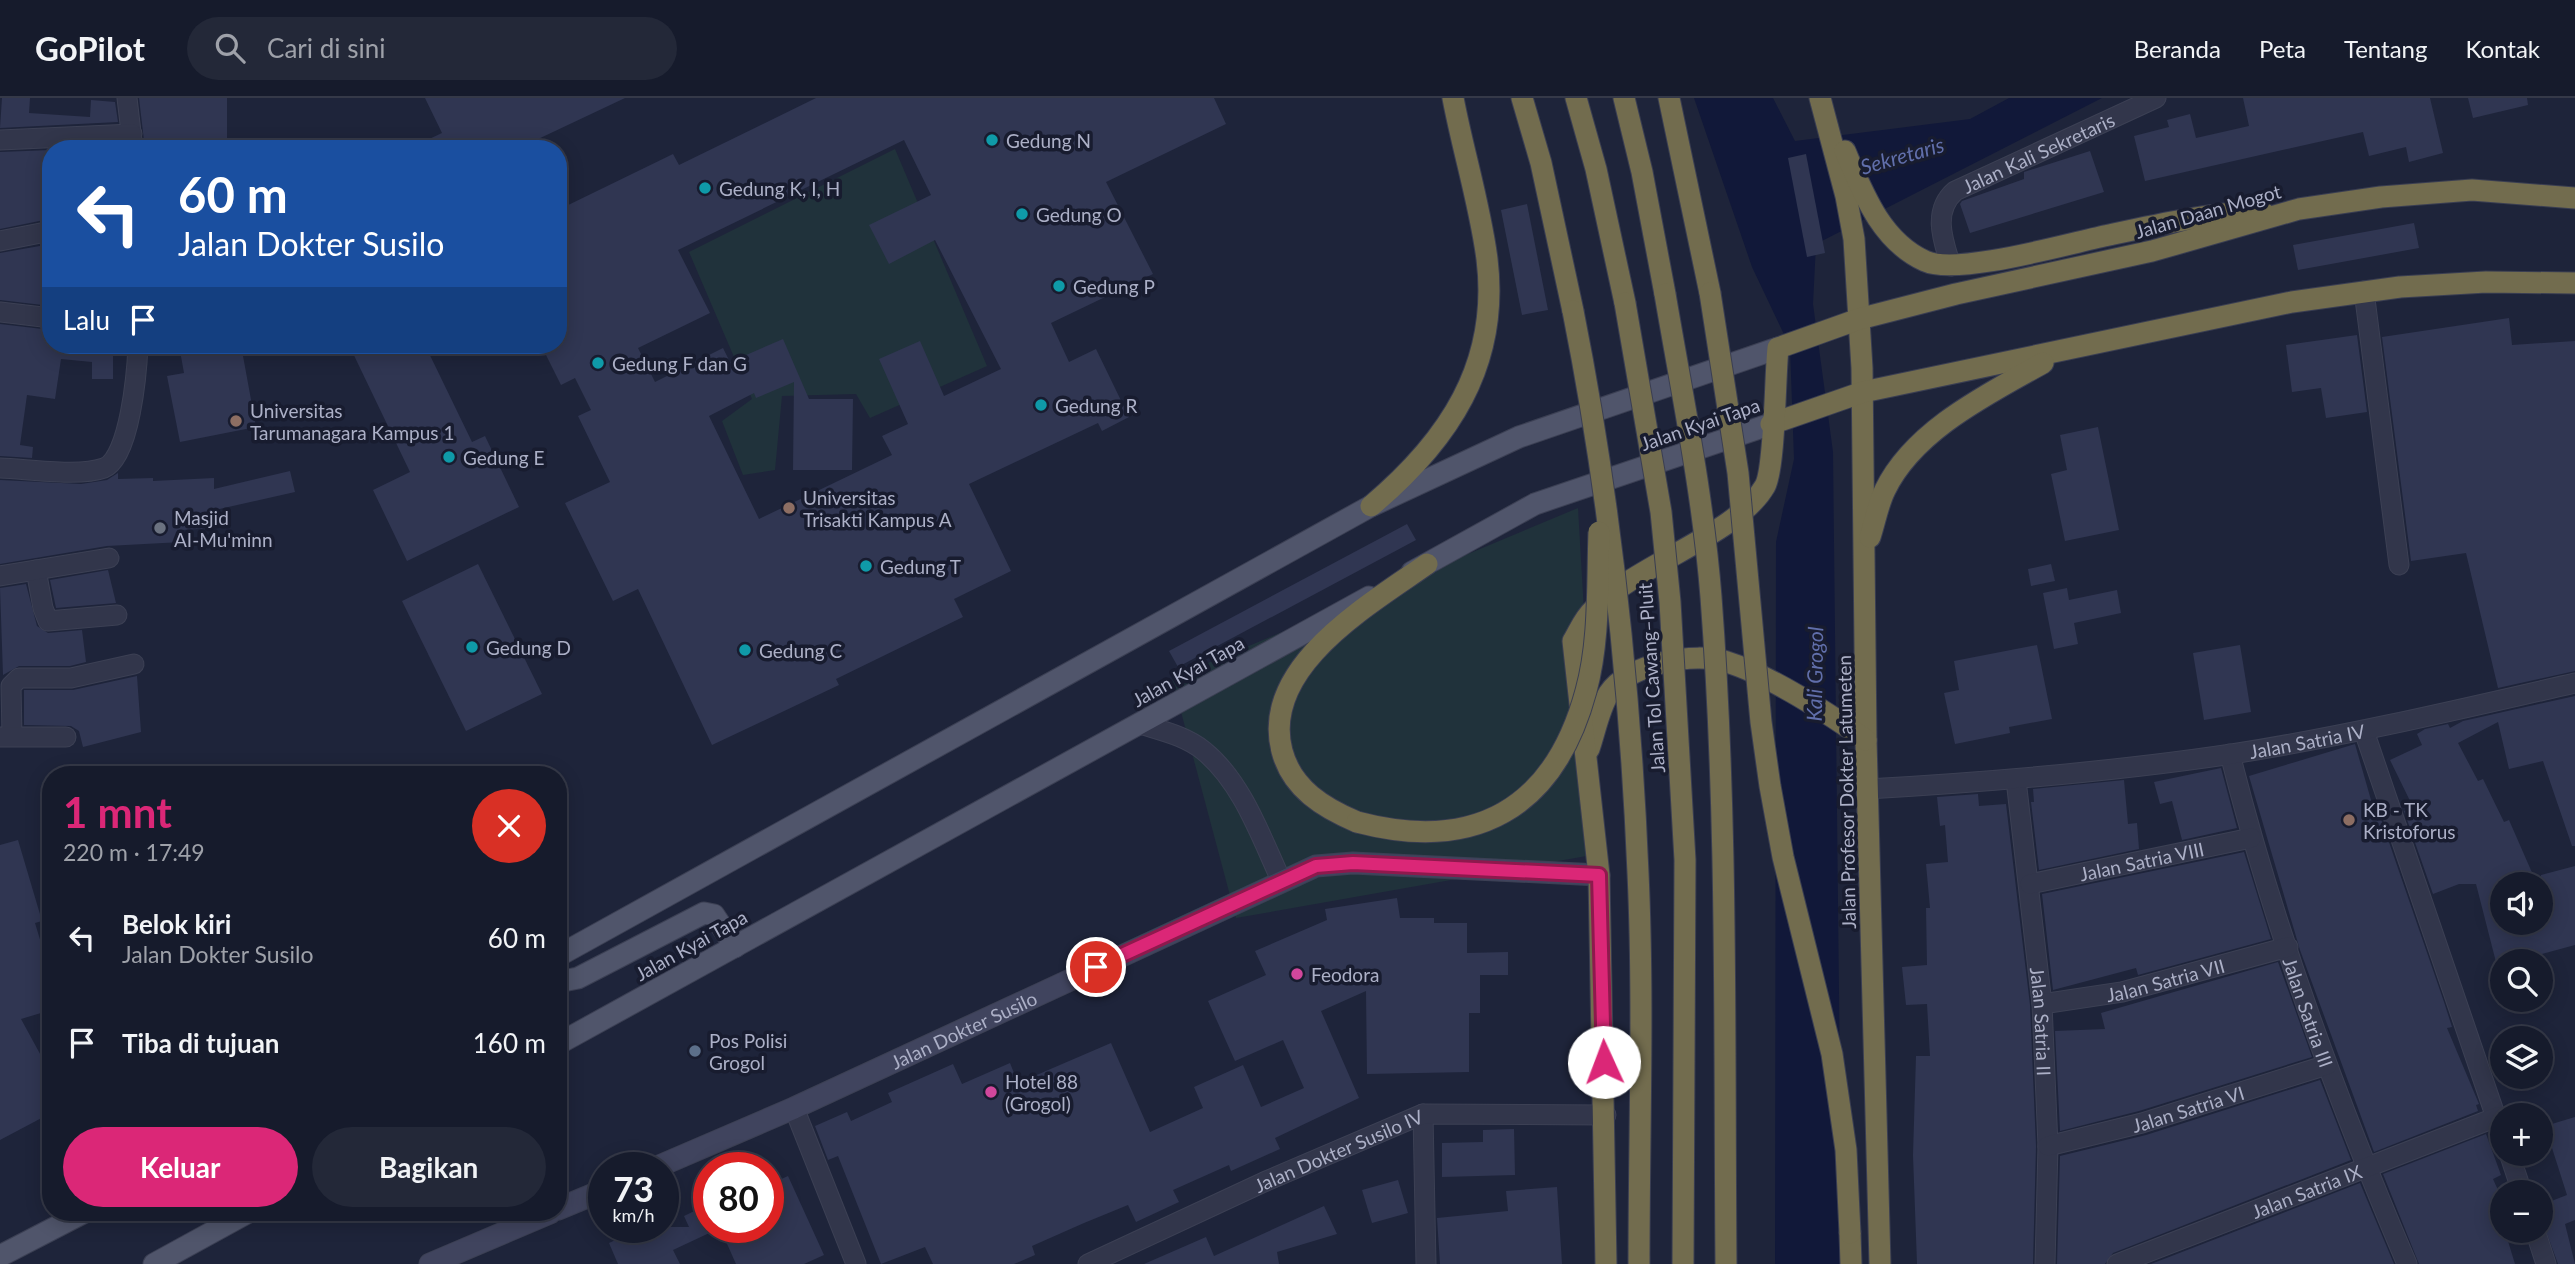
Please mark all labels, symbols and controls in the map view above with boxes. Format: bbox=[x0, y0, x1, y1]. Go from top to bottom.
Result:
search box bbox=[187, 17, 677, 80]
text: GoPilot bbox=[35, 28, 145, 68]
icon: search bbox=[211, 29, 249, 67]
text: Cari di sini bbox=[267, 32, 385, 64]
text: Beranda bbox=[2134, 34, 2221, 63]
text: Peta bbox=[2259, 34, 2306, 63]
text: Tentang bbox=[2344, 34, 2427, 63]
text: Kontak bbox=[2465, 34, 2540, 63]
street label: Jalan Kali Sekretaris bbox=[1959, 107, 2118, 198]
place label: Gedung N bbox=[1006, 129, 1091, 152]
water label: Sekretaris bbox=[1857, 131, 1947, 179]
marker: Gedung N bbox=[984, 132, 1000, 148]
text: 60 m bbox=[178, 165, 288, 223]
icon: left bbox=[63, 168, 154, 259]
place label: Gedung K, I, H bbox=[719, 177, 840, 200]
street label: Jalan Daan Mogot bbox=[2133, 179, 2284, 243]
marker: Gedung K, I, H bbox=[697, 180, 713, 196]
place label: Gedung O bbox=[1036, 203, 1122, 226]
marker: Gedung O bbox=[1014, 206, 1030, 222]
text: Jalan Dokter Susilo bbox=[178, 224, 444, 263]
place label: Gedung P bbox=[1073, 275, 1155, 298]
marker: Gedung P bbox=[1051, 278, 1067, 294]
icon: arrive bbox=[124, 301, 162, 339]
text: Lalu bbox=[63, 304, 110, 336]
place label: Gedung F dan G bbox=[612, 352, 747, 375]
marker: Gedung F dan G bbox=[590, 355, 606, 371]
street label: Jalan Kyai Tapa bbox=[1637, 393, 1763, 455]
place label: Gedung R bbox=[1055, 394, 1137, 417]
marker: Gedung R bbox=[1033, 397, 1049, 413]
place label: Universitas Tarumanagara Kampus 1 bbox=[250, 399, 454, 444]
marker: Universitas Tarumanagara Kampus 1 bbox=[228, 413, 244, 429]
place label: Gedung E bbox=[463, 446, 544, 469]
marker: Gedung E bbox=[441, 449, 457, 465]
place label: Universitas Trisakti Kampus A bbox=[803, 486, 952, 531]
marker: Universitas Trisakti Kampus A bbox=[781, 500, 797, 516]
place label: Masjid AI-Mu'minn bbox=[174, 506, 273, 551]
marker: Masjid AI-Mu'minn bbox=[152, 520, 168, 536]
place label: Gedung T bbox=[880, 555, 961, 578]
marker: Gedung T bbox=[858, 558, 874, 574]
street label: Jalan Tol Cawang–Pluit bbox=[1633, 582, 1669, 774]
water label: Kali Grogol bbox=[1801, 626, 1827, 722]
street label: Jalan Kyai Tapa bbox=[1128, 631, 1248, 711]
place label: Gedung D bbox=[486, 636, 571, 659]
marker: Gedung D bbox=[464, 639, 480, 655]
place label: Gedung C bbox=[759, 639, 842, 662]
marker: Gedung C bbox=[737, 642, 753, 658]
street label: Jalan Profesor Dokter Latumeten bbox=[1832, 655, 1860, 929]
street label: Jalan Satria IV bbox=[2248, 718, 2367, 763]
text: 1 mnt bbox=[63, 787, 172, 837]
button: close bbox=[472, 789, 546, 863]
place label: KB - TK Kristoforus bbox=[2363, 798, 2455, 843]
marker: KB - TK Kristoforus bbox=[2341, 812, 2357, 828]
street label: Jalan Satria VIII bbox=[2077, 837, 2206, 885]
text: 220 m · 17:49 bbox=[63, 838, 205, 866]
map controls bbox=[2490, 872, 2553, 1243]
button: sound bbox=[2490, 872, 2553, 935]
street label: Jalan Kyai Tapa bbox=[631, 905, 751, 985]
text: Belok kiri bbox=[122, 908, 231, 940]
icon: left bbox=[63, 919, 101, 957]
text: 60 m bbox=[488, 922, 546, 954]
pin bbox=[1066, 937, 1126, 997]
text: Jalan Dokter Susilo bbox=[122, 940, 313, 968]
icon: arrive bbox=[1077, 948, 1115, 986]
button: search bbox=[2490, 949, 2553, 1012]
street label: Jalan Satria VII bbox=[2105, 953, 2227, 1006]
street label: Jalan Satria III bbox=[2279, 954, 2339, 1070]
place label: Feodora bbox=[1311, 963, 1379, 986]
marker: Feodora bbox=[1289, 966, 1305, 982]
street label: Jalan Satria II bbox=[2026, 966, 2057, 1077]
street label: Jalan Dokter Susilo bbox=[887, 986, 1040, 1073]
icon: arrive bbox=[63, 1024, 101, 1062]
position arrow bbox=[1567, 1025, 1641, 1099]
button: layers bbox=[2490, 1026, 2553, 1089]
text: Tiba di tujuan bbox=[122, 1027, 280, 1059]
text: 160 m bbox=[473, 1027, 546, 1059]
place label: Pos Polisi Grogol bbox=[709, 1029, 787, 1074]
marker: Pos Polisi Grogol bbox=[687, 1043, 703, 1059]
place label: Hotel 88 (Grogol) bbox=[1005, 1070, 1078, 1115]
street label: Jalan Satria VI bbox=[2130, 1080, 2247, 1137]
marker: Hotel 88 (Grogol) bbox=[983, 1084, 999, 1100]
button: + bbox=[2490, 1103, 2553, 1166]
street label: Jalan Dokter Susilo IV bbox=[1250, 1104, 1426, 1197]
button: Keluar bbox=[63, 1127, 298, 1207]
button: Bagikan bbox=[312, 1127, 546, 1207]
speed limit sign: 80 bbox=[693, 1152, 784, 1243]
street label: Jalan Satria IX bbox=[2248, 1159, 2365, 1222]
text: 73 bbox=[613, 1167, 654, 1209]
button: − bbox=[2490, 1180, 2553, 1243]
text: km/h bbox=[612, 1204, 655, 1226]

